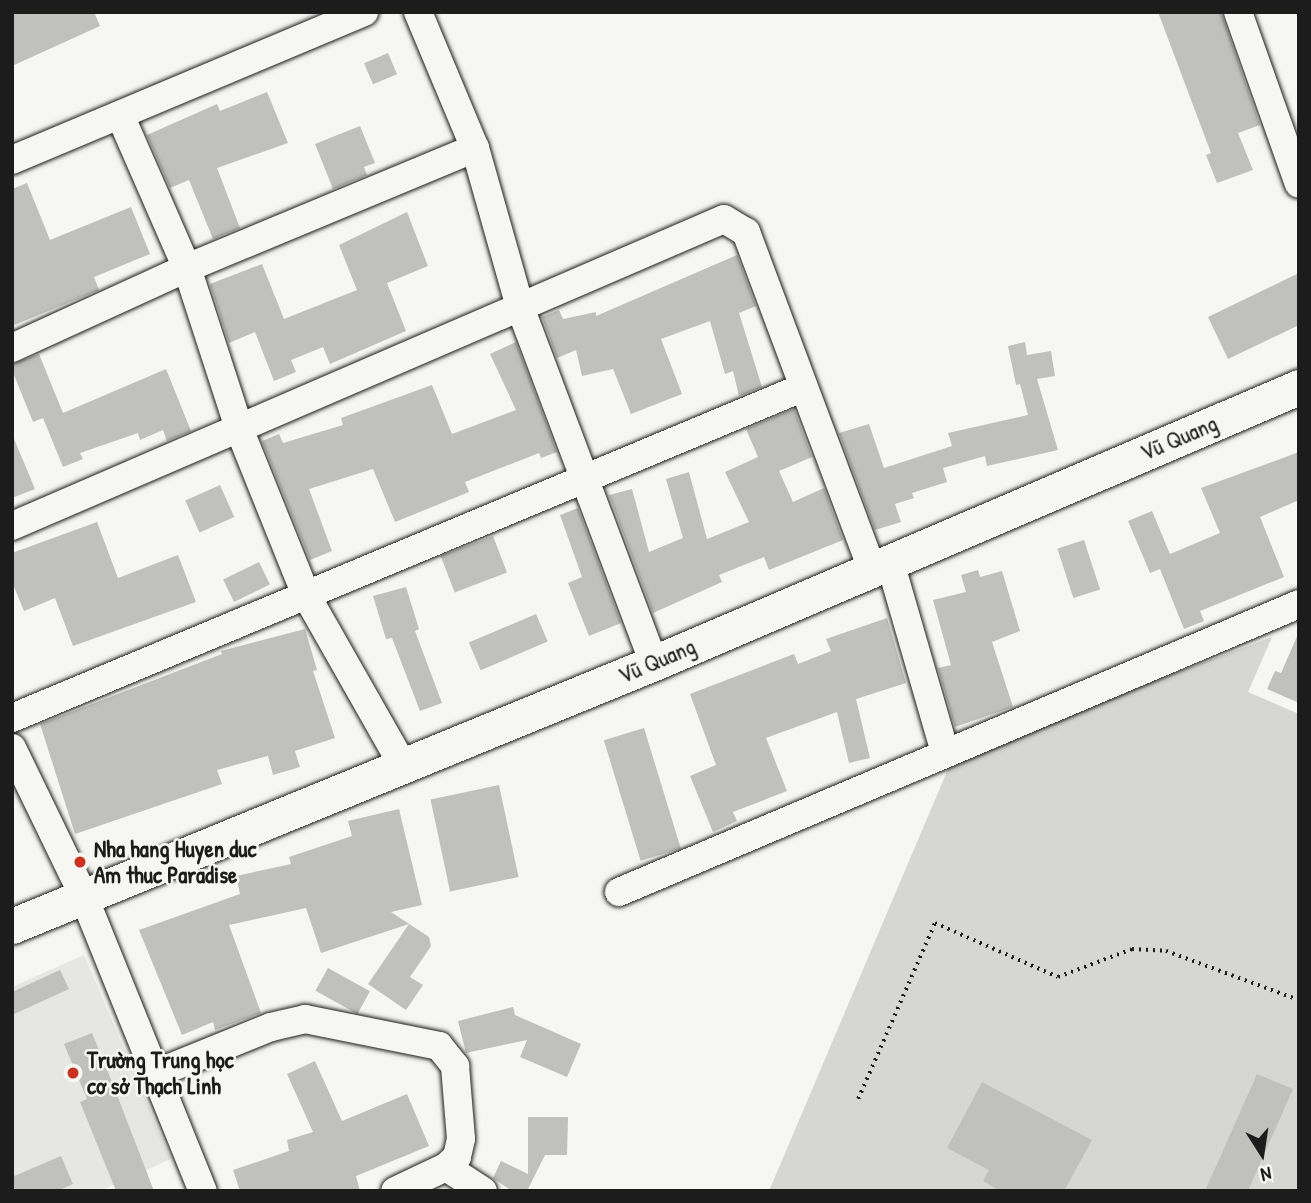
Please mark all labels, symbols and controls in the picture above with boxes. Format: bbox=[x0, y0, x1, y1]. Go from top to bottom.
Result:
street label: Vũ Quang bbox=[1136, 409, 1222, 467]
street label: Vũ Quang bbox=[614, 632, 700, 690]
place label: Nha hang Huyen duc Am thuc Paradise bbox=[94, 835, 256, 889]
marker: Nha hang Huyen duc Am thuc Paradise bbox=[72, 854, 88, 870]
place label: Trường Trung học cơ sở Thạch Linh bbox=[87, 1046, 234, 1100]
marker: Trường Trung học cơ sở Thạch Linh bbox=[65, 1065, 81, 1081]
north arrow bbox=[1227, 1119, 1297, 1189]
text: N bbox=[1259, 1161, 1274, 1188]

